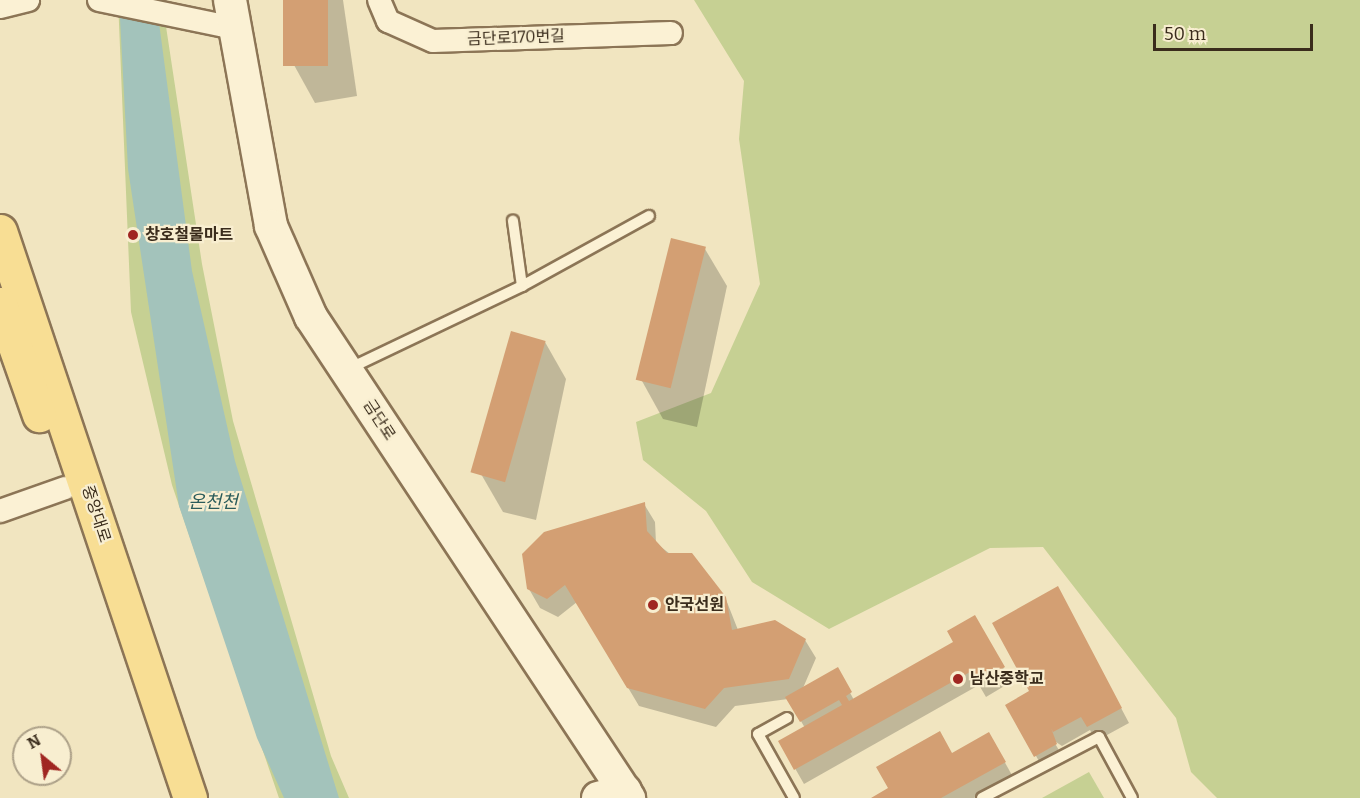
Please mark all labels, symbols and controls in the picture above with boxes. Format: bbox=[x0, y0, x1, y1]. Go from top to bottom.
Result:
scale bar bbox=[1156, 12, 1316, 50]
text: 50 m bbox=[1164, 23, 1206, 45]
street label: 금단로170번길 bbox=[467, 27, 565, 49]
place label: 창호철물마트 bbox=[145, 225, 233, 245]
marker: 창호철물마트 bbox=[126, 228, 140, 242]
street label: 금단로 bbox=[359, 396, 399, 444]
street label: 중앙대로 bbox=[78, 483, 114, 545]
water label: 온천천 bbox=[188, 491, 238, 513]
place label: 안국선원 bbox=[665, 595, 724, 615]
marker: 안국선원 bbox=[646, 598, 660, 612]
place label: 남산중학교 bbox=[970, 669, 1044, 689]
marker: 남산중학교 bbox=[951, 672, 965, 686]
north arrow bbox=[12, 726, 72, 786]
text: N bbox=[24, 730, 44, 753]

